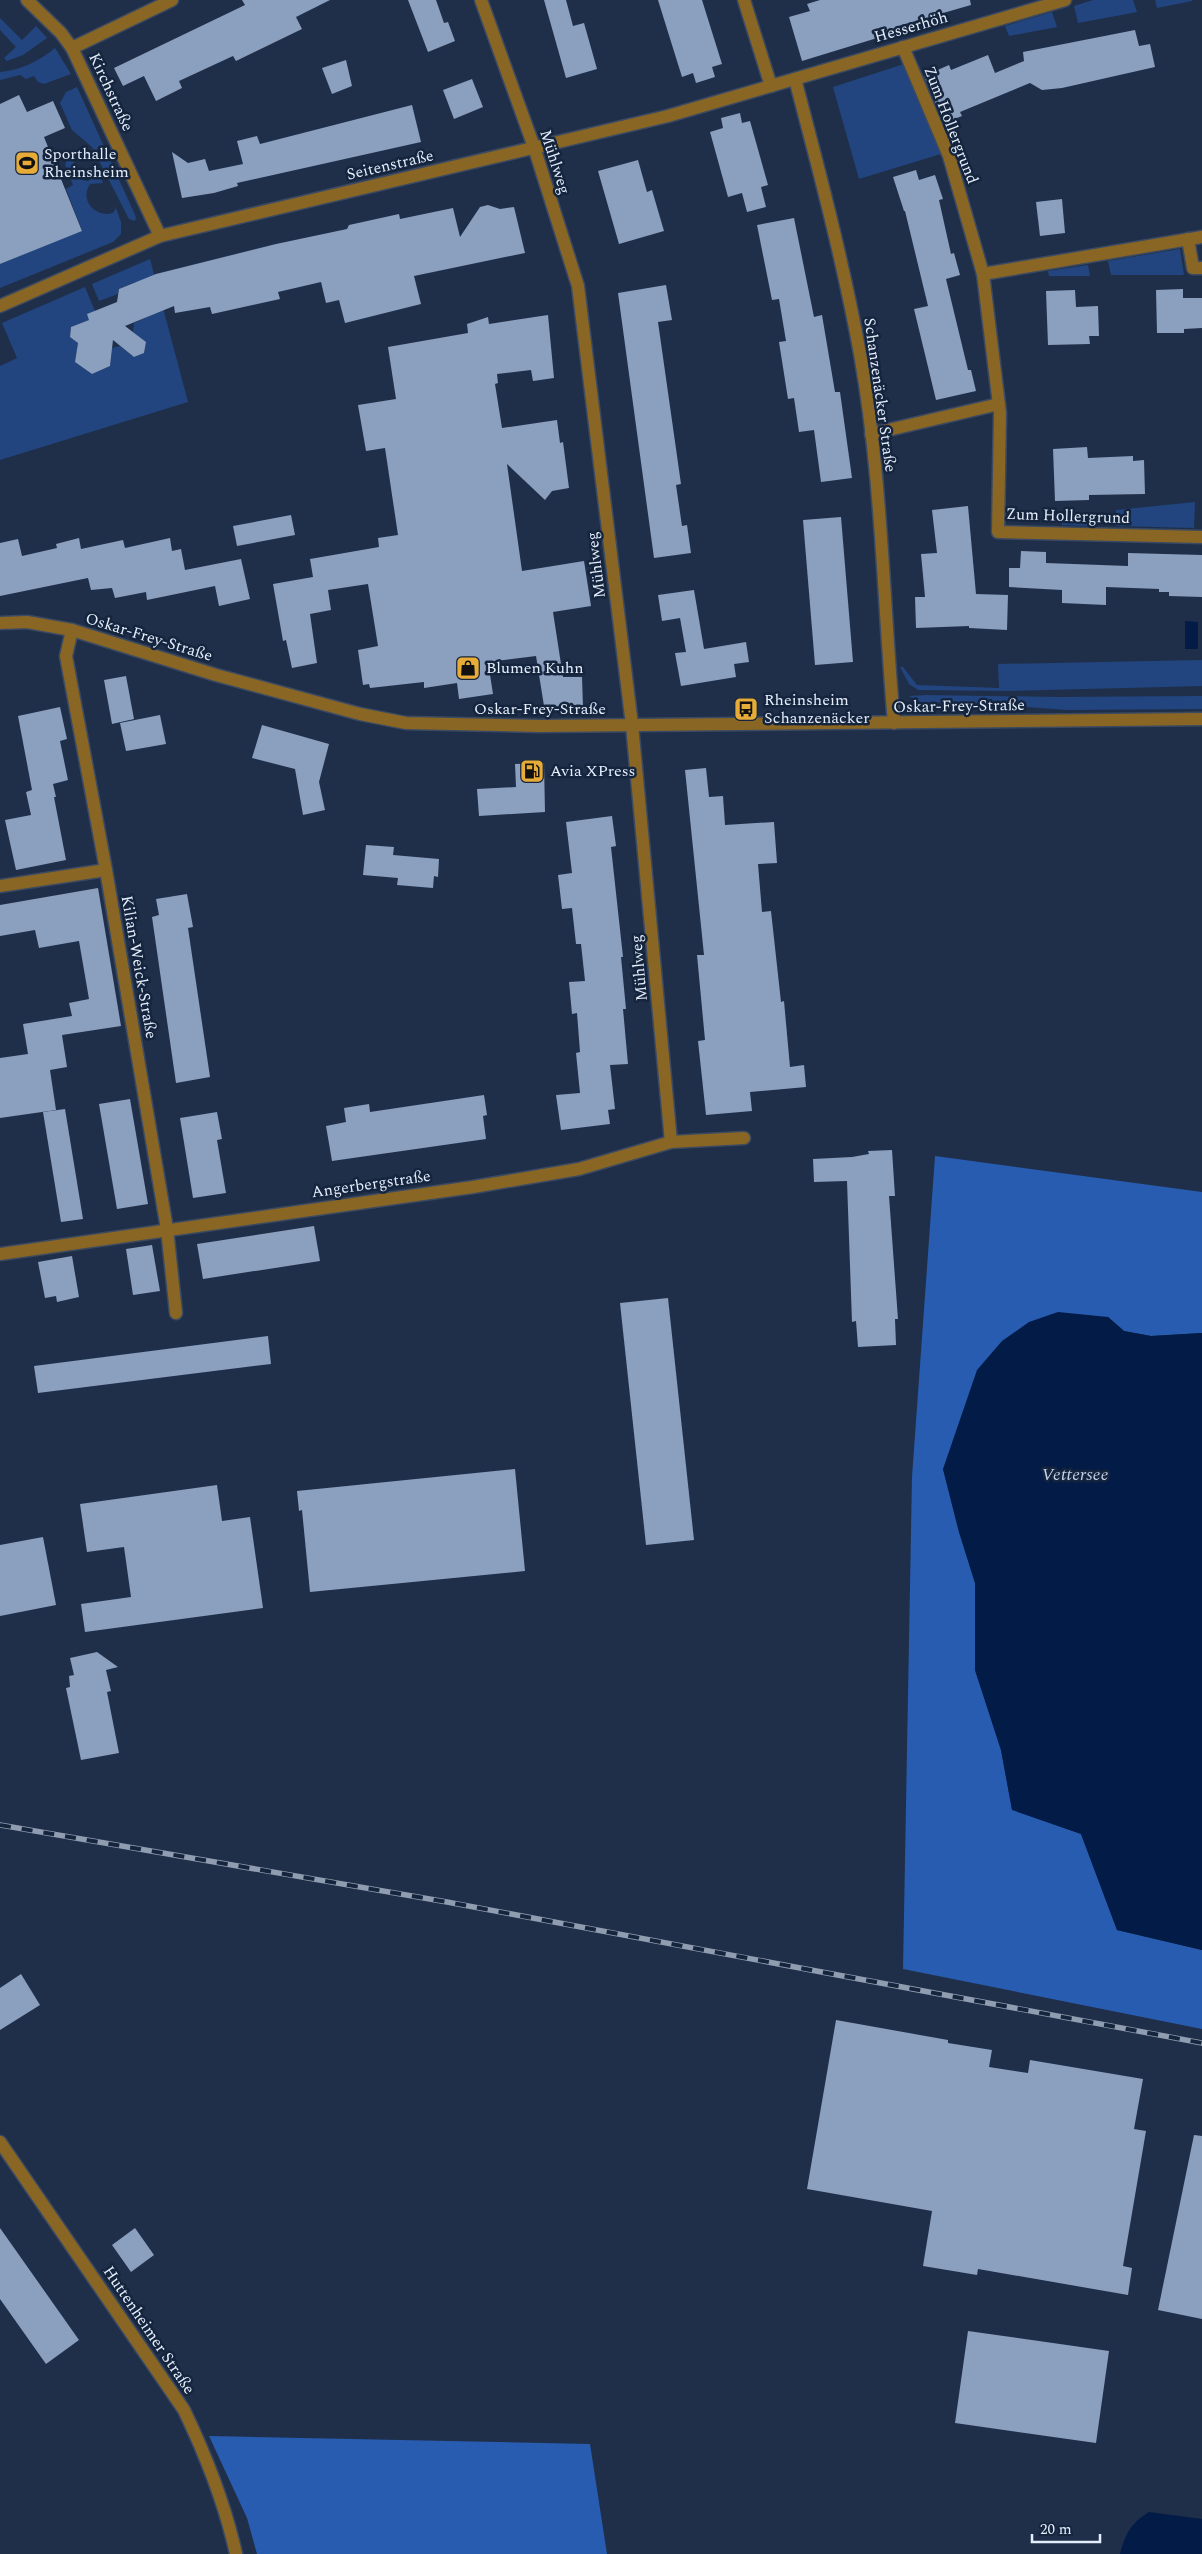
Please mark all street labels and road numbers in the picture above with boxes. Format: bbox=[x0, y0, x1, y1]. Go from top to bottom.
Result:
street label: Hesserhöh bbox=[871, 5, 951, 49]
street label: Kirchstraße bbox=[82, 49, 140, 135]
street label: Zum Hollergrund bbox=[918, 63, 985, 187]
street label: Mühlweg bbox=[533, 126, 577, 198]
street label: Seitenstraße bbox=[344, 143, 436, 187]
street label: Schanzenäcker Straße bbox=[857, 316, 903, 474]
street label: Zum Hollergrund bbox=[1005, 502, 1131, 530]
street label: Mühlweg bbox=[580, 530, 612, 600]
street label: Oskar-Frey-Straße bbox=[82, 606, 216, 668]
street label: Oskar-Frey-Straße bbox=[893, 693, 1025, 719]
street label: Oskar-Frey-Straße bbox=[474, 697, 606, 721]
street label: Kilian-Weick-Straße bbox=[115, 893, 163, 1041]
street label: Mühlweg bbox=[624, 934, 654, 1002]
street label: Angerbergstraße bbox=[310, 1164, 432, 1204]
street label: Huttenheimer Straße bbox=[97, 2261, 201, 2399]

